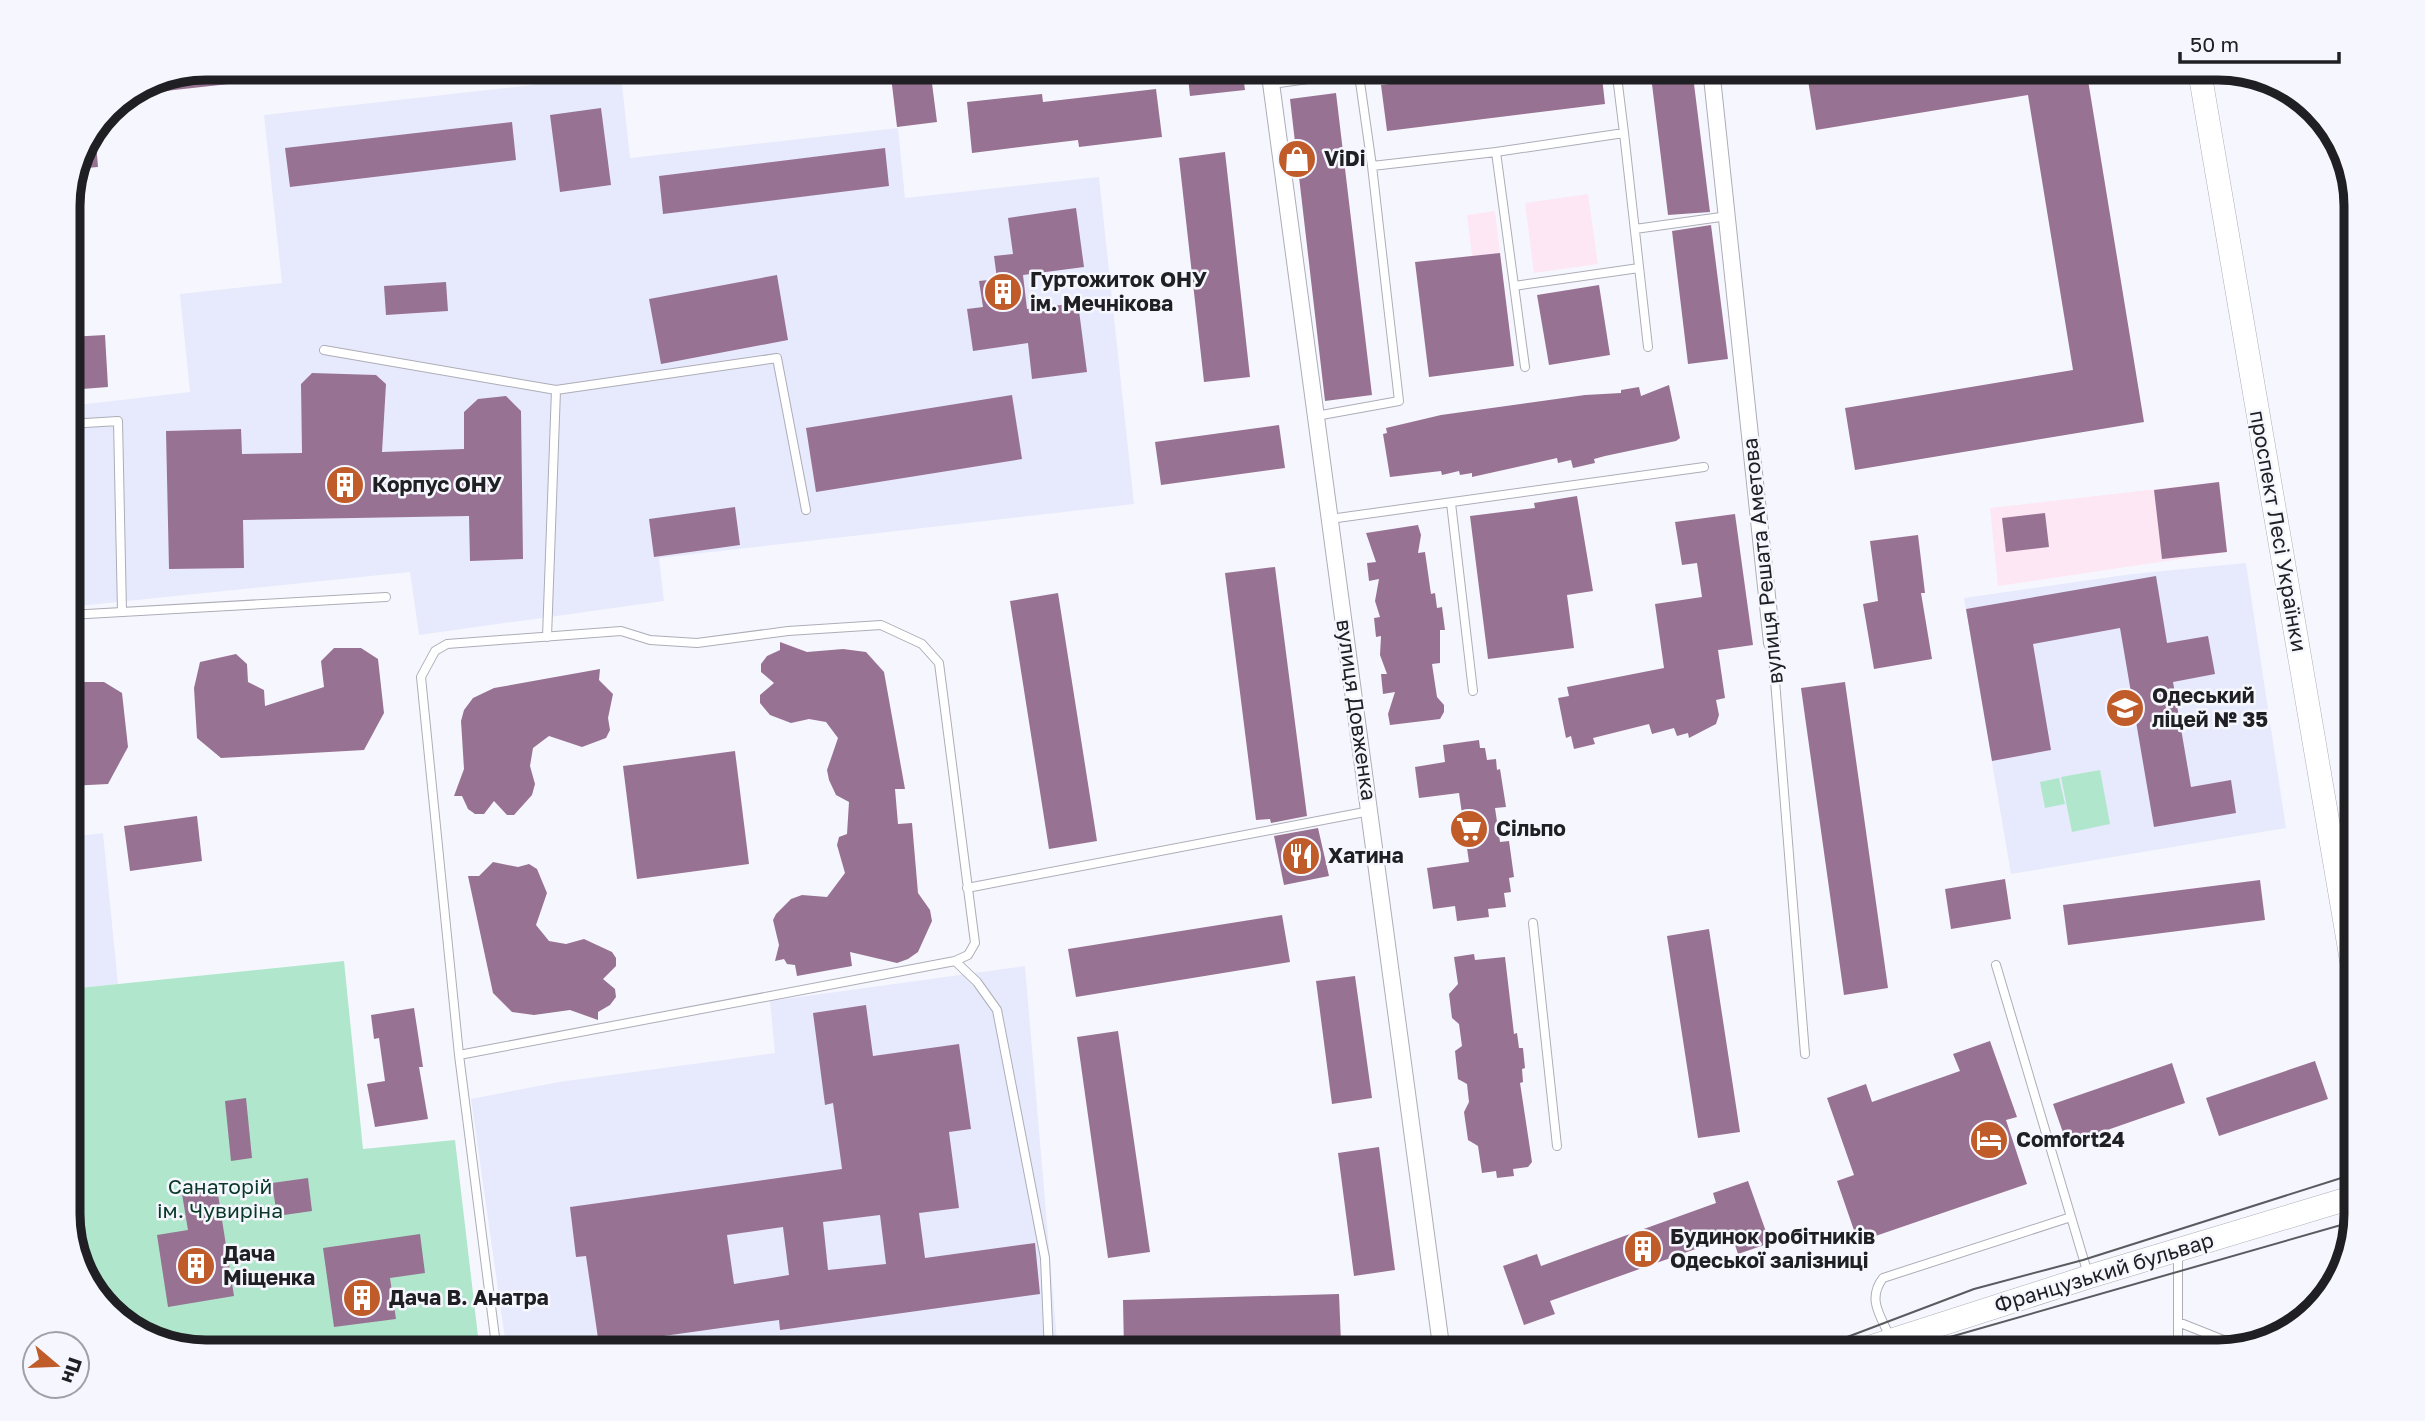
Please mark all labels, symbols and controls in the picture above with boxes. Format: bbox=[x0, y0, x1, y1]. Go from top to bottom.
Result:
scale bar bbox=[2180, 21, 2339, 65]
text: 50 m bbox=[2190, 31, 2239, 57]
shop icon: ViDi bbox=[1276, 138, 1318, 180]
place label: ViDi bbox=[1324, 145, 1365, 171]
place label: Гуртожиток ОНУ ім. Мечнікова bbox=[1030, 266, 1207, 316]
building icon: Гуртожиток ОНУ ім. Мечнікова bbox=[982, 271, 1024, 313]
street label: проспект Лесі Українки bbox=[2245, 408, 2313, 654]
street label: вулиця Решата Аметова bbox=[1736, 437, 1788, 685]
building icon: Корпус ОНУ bbox=[324, 464, 366, 506]
place label: Корпус ОНУ bbox=[372, 471, 502, 497]
street label: вулиця Довженка bbox=[1331, 618, 1383, 802]
place label: Одеський ліцей № 35 bbox=[2152, 682, 2268, 732]
school or university icon: Одеський ліцей № 35 bbox=[2104, 687, 2146, 729]
supermarket icon: Сільпо bbox=[1448, 808, 1490, 850]
place label: Сільпо bbox=[1496, 815, 1566, 841]
restaurant icon: Хатина bbox=[1280, 835, 1322, 877]
place label: Хатина bbox=[1328, 842, 1404, 868]
hotel icon: Comfort24 bbox=[1968, 1119, 2010, 1161]
place label: Comfort24 bbox=[2016, 1126, 2125, 1152]
park label: Санаторій ім. Чувиріна bbox=[157, 1173, 283, 1223]
place label: Будинок робітників Одеської залізниці bbox=[1670, 1223, 1875, 1273]
street label: Французький бульвар bbox=[1991, 1226, 2217, 1318]
building icon: Будинок робітників Одеської залізниці bbox=[1622, 1228, 1664, 1270]
place label: Дача Міщенка bbox=[223, 1240, 315, 1290]
building icon: Дача Міщенка bbox=[175, 1245, 217, 1287]
building icon: Дача В. Анатра bbox=[341, 1277, 383, 1319]
place label: Дача В. Анатра bbox=[389, 1284, 549, 1310]
north arrow bbox=[21, 1330, 91, 1400]
text: Пн bbox=[57, 1355, 88, 1387]

